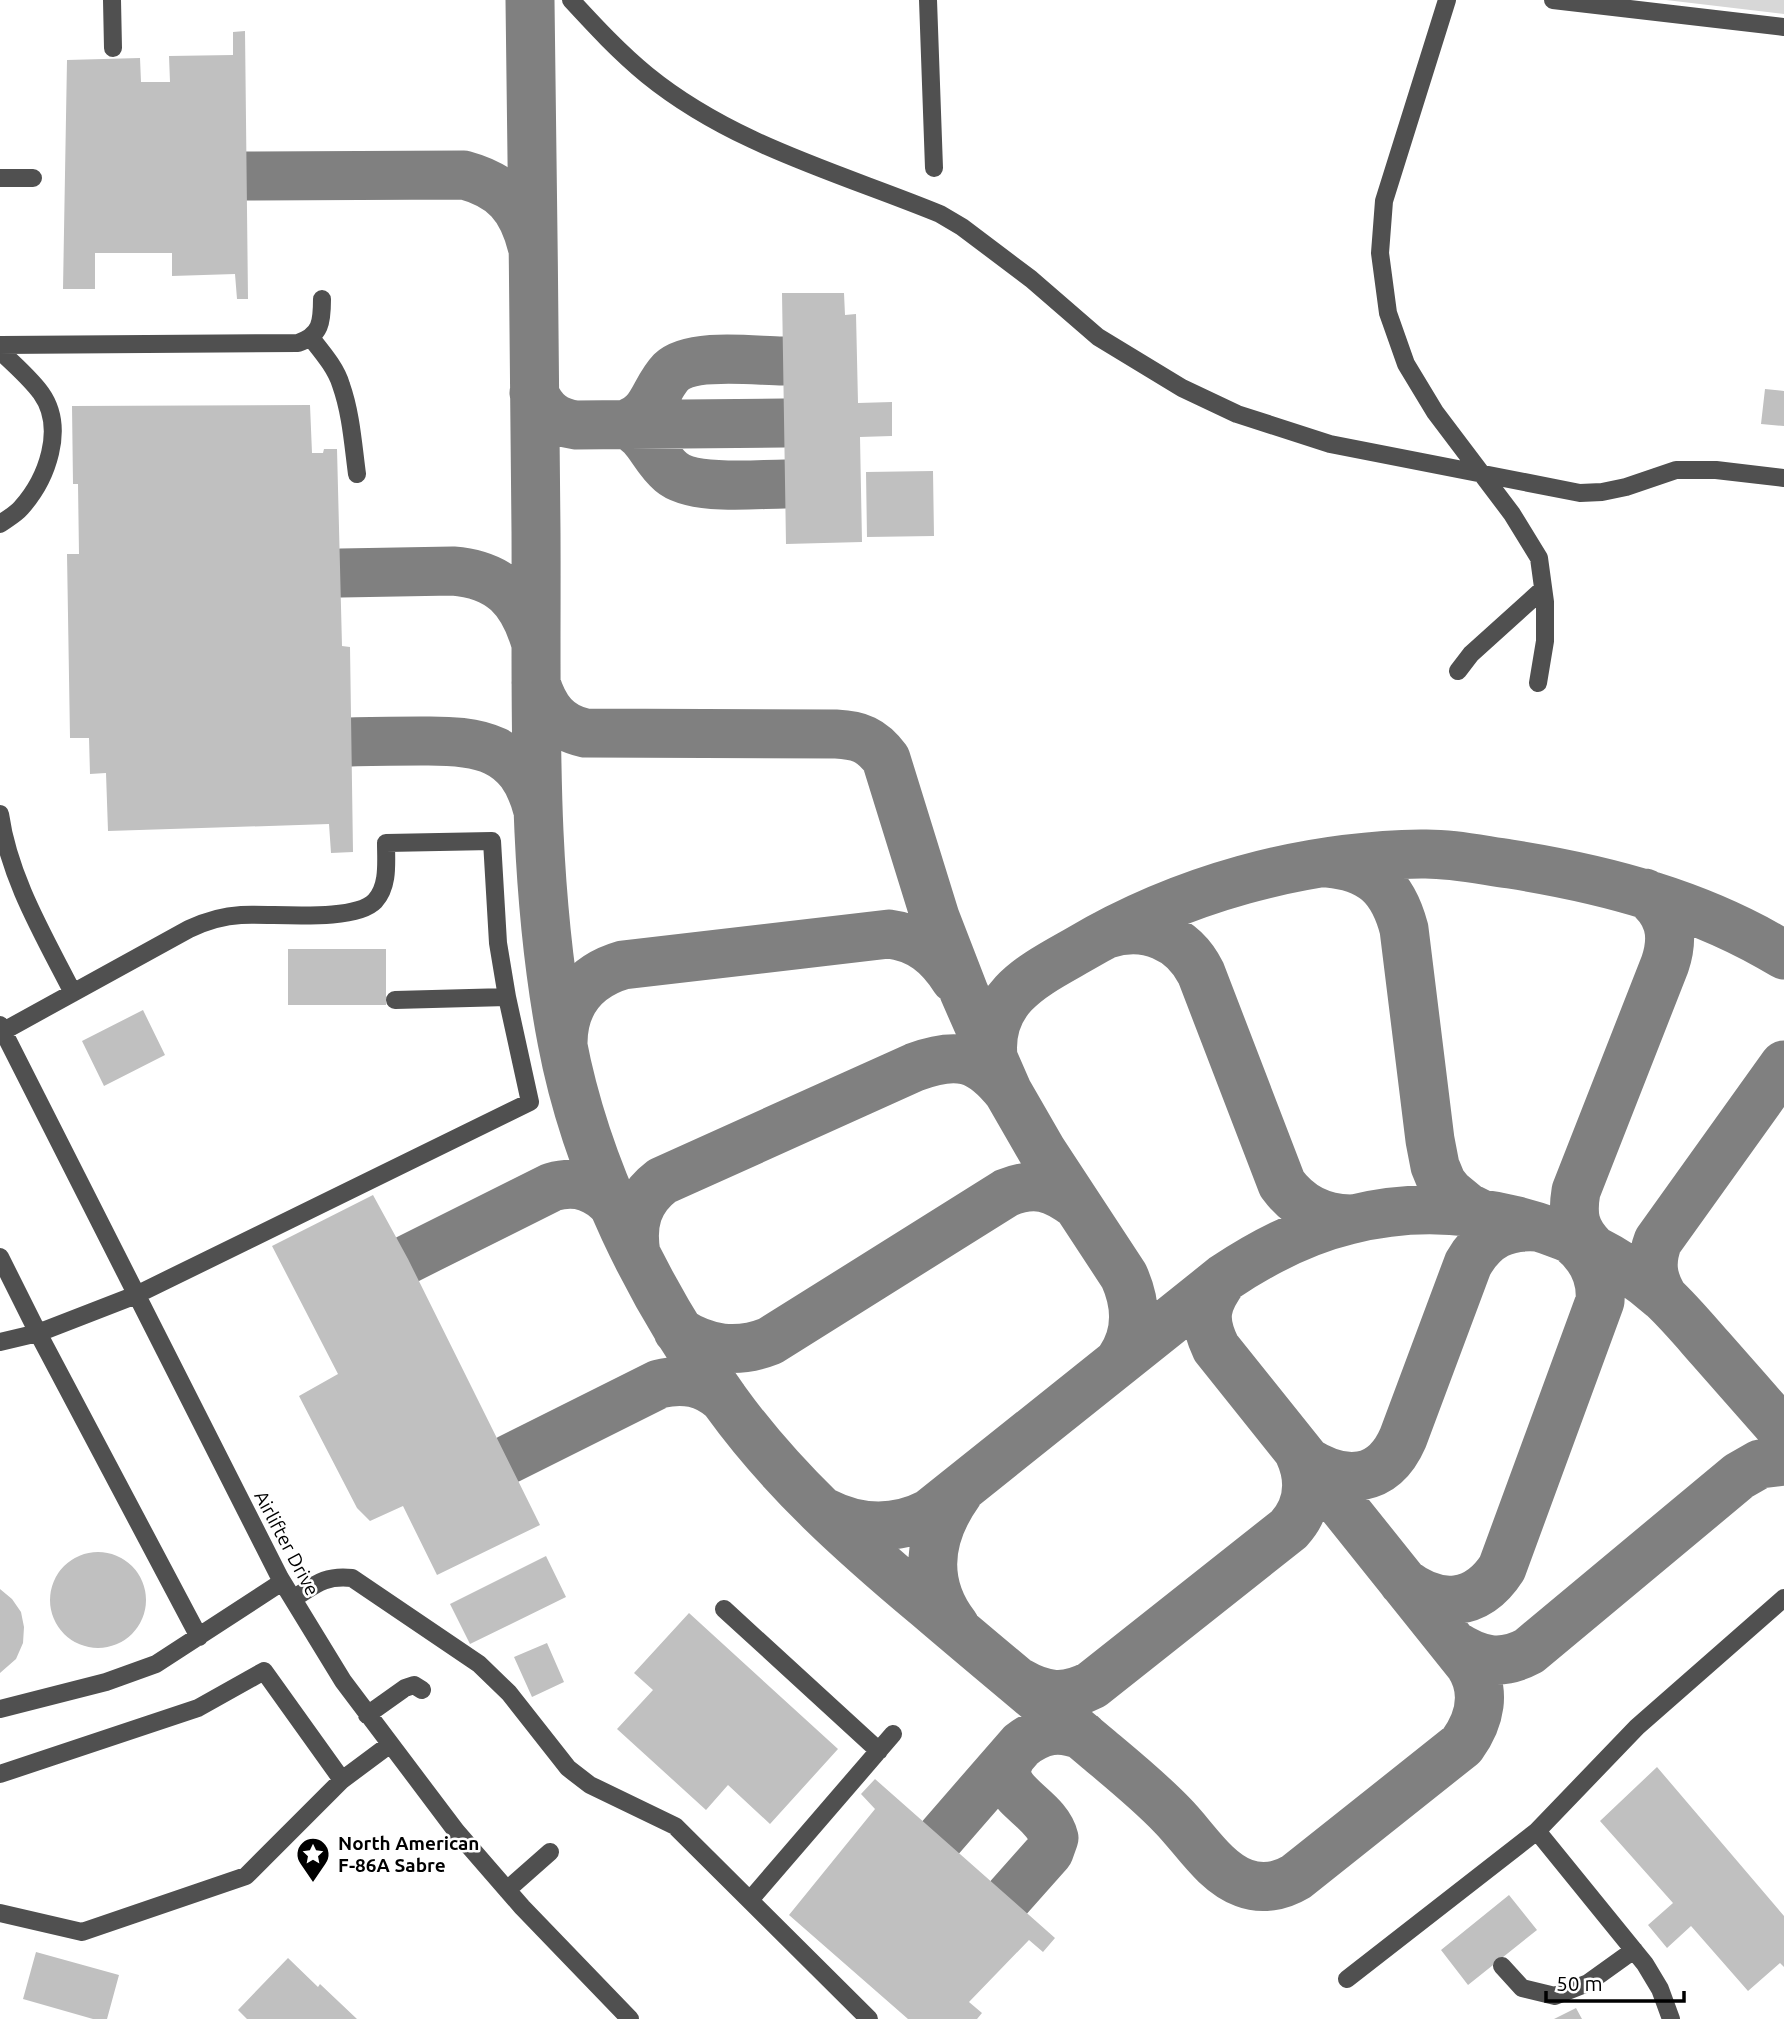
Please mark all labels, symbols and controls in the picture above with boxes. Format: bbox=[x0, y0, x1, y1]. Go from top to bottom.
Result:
street label: Airlifter Drive bbox=[250, 1487, 324, 1599]
place label: North American F-86A Sabre bbox=[338, 1832, 479, 1876]
place icon: North American F-86A Sabre bbox=[294, 1835, 332, 1884]
scale bar bbox=[1546, 1960, 1684, 2004]
text: 50 m bbox=[1556, 1971, 1603, 1995]

